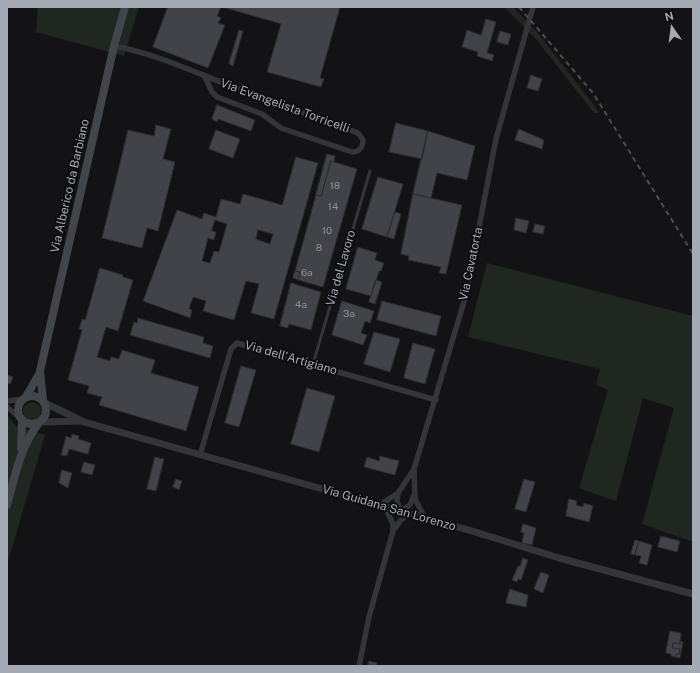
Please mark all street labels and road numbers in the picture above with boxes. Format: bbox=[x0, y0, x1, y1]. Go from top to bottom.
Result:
street label: Via Evangelista Torricelli bbox=[218, 76, 352, 136]
street label: Via Alberico da Barbiano bbox=[48, 118, 92, 254]
street label: Via Cavatorta bbox=[456, 226, 486, 302]
street label: Via del Lavoro bbox=[323, 228, 359, 308]
street label: Via dell'Artigiano bbox=[243, 338, 339, 378]
street label: Via Guidana San Lorenzo bbox=[320, 482, 458, 534]

